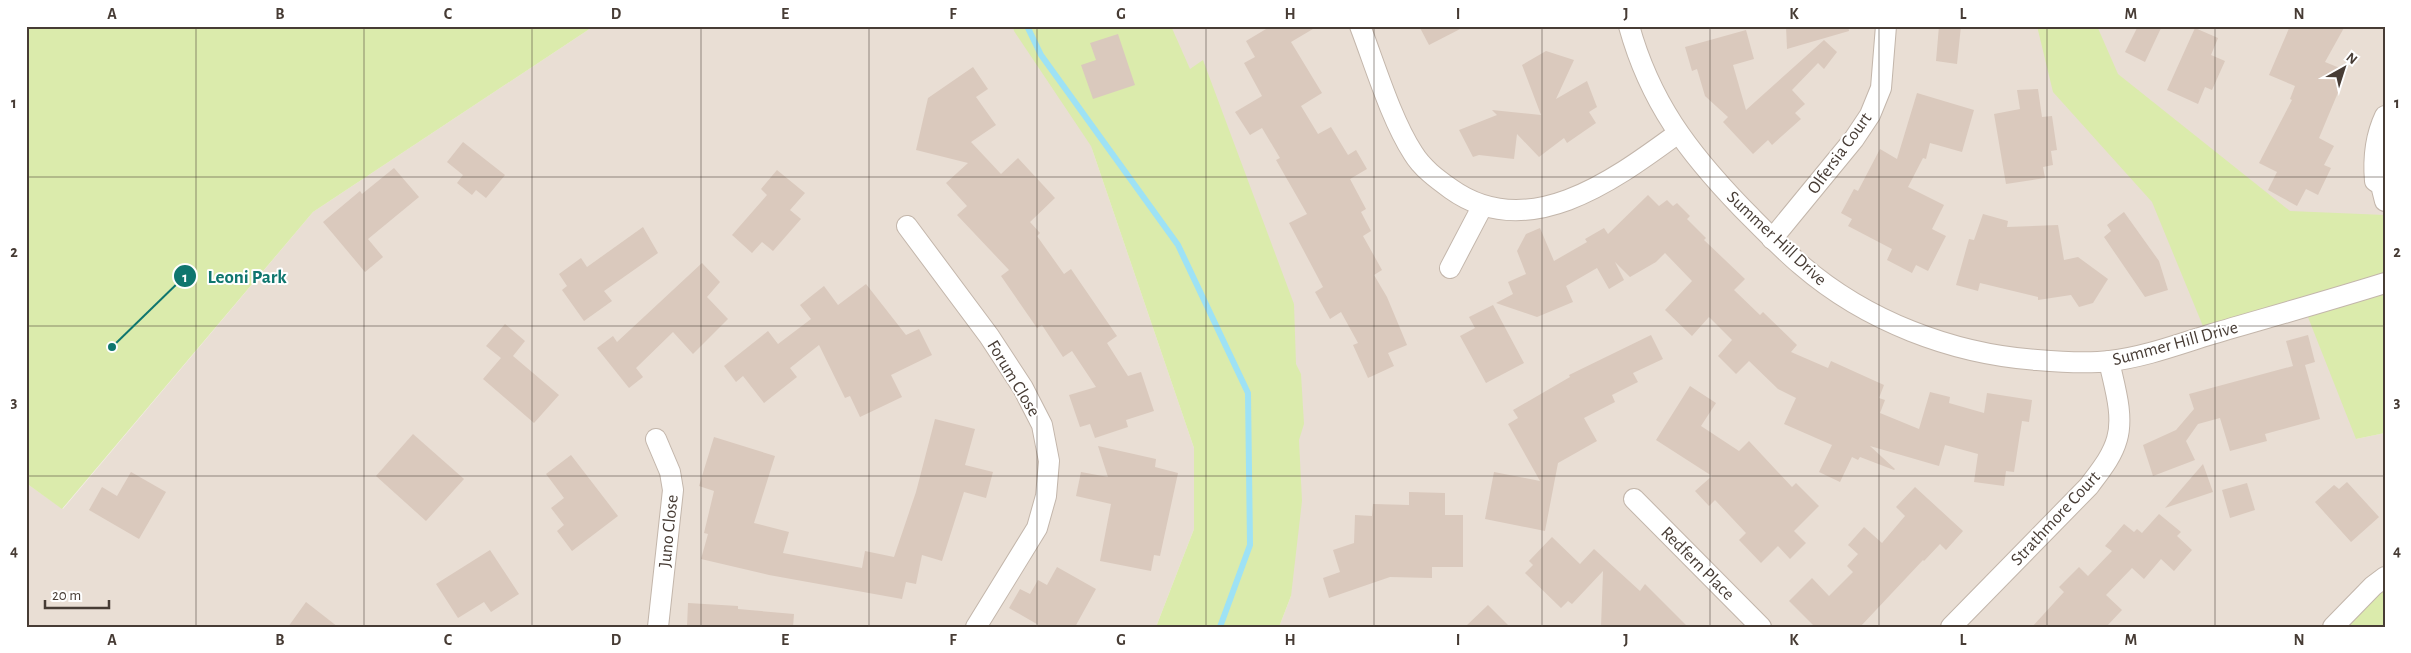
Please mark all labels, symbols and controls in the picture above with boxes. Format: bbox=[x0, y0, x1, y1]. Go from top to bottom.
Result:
text: A bbox=[107, 6, 117, 22]
text: B bbox=[275, 6, 285, 22]
text: C bbox=[444, 6, 453, 22]
text: D bbox=[611, 6, 622, 22]
text: E bbox=[781, 6, 789, 22]
text: F bbox=[949, 6, 957, 22]
text: G bbox=[1116, 6, 1126, 22]
text: H bbox=[1284, 6, 1296, 22]
text: I bbox=[1456, 6, 1460, 22]
text: J bbox=[1623, 6, 1629, 22]
text: K bbox=[1789, 6, 1799, 22]
text: L bbox=[1960, 6, 1967, 22]
text: M bbox=[2125, 6, 2137, 22]
text: N bbox=[2293, 6, 2305, 22]
north arrow bbox=[2318, 42, 2368, 92]
text: N bbox=[2343, 50, 2360, 67]
text: 1 bbox=[11, 95, 17, 111]
text: 1 bbox=[2394, 95, 2400, 111]
street label: Olfersia Court bbox=[1804, 109, 1875, 198]
street label: Summer Hill Drive bbox=[1723, 188, 1830, 289]
text: 2 bbox=[10, 244, 18, 260]
text: 2 bbox=[2393, 244, 2401, 260]
callout: Leoni Park bbox=[173, 259, 297, 293]
text: Leoni Park bbox=[207, 268, 287, 287]
text: 1 bbox=[182, 270, 188, 285]
street label: Summer Hill Drive bbox=[2111, 319, 2240, 369]
street label: Forum Close bbox=[983, 337, 1043, 420]
text: 3 bbox=[11, 394, 18, 410]
text: 3 bbox=[2394, 394, 2401, 410]
street label: Strathmore Court bbox=[2008, 468, 2104, 569]
street label: Juno Close bbox=[656, 494, 682, 568]
street label: Redfern Place bbox=[1657, 523, 1738, 604]
text: 4 bbox=[10, 543, 18, 559]
text: 4 bbox=[2393, 543, 2401, 559]
scale bar bbox=[45, 578, 109, 610]
text: 20 m bbox=[52, 588, 81, 603]
text: A bbox=[107, 632, 117, 648]
text: B bbox=[275, 632, 285, 648]
text: C bbox=[444, 632, 453, 648]
text: D bbox=[611, 632, 622, 648]
text: E bbox=[781, 632, 789, 648]
text: F bbox=[949, 632, 957, 648]
text: G bbox=[1116, 632, 1126, 648]
text: H bbox=[1284, 632, 1296, 648]
text: I bbox=[1456, 632, 1460, 648]
text: J bbox=[1623, 632, 1629, 648]
text: K bbox=[1789, 632, 1799, 648]
text: L bbox=[1960, 632, 1967, 648]
text: M bbox=[2125, 632, 2137, 648]
text: N bbox=[2293, 632, 2305, 648]

